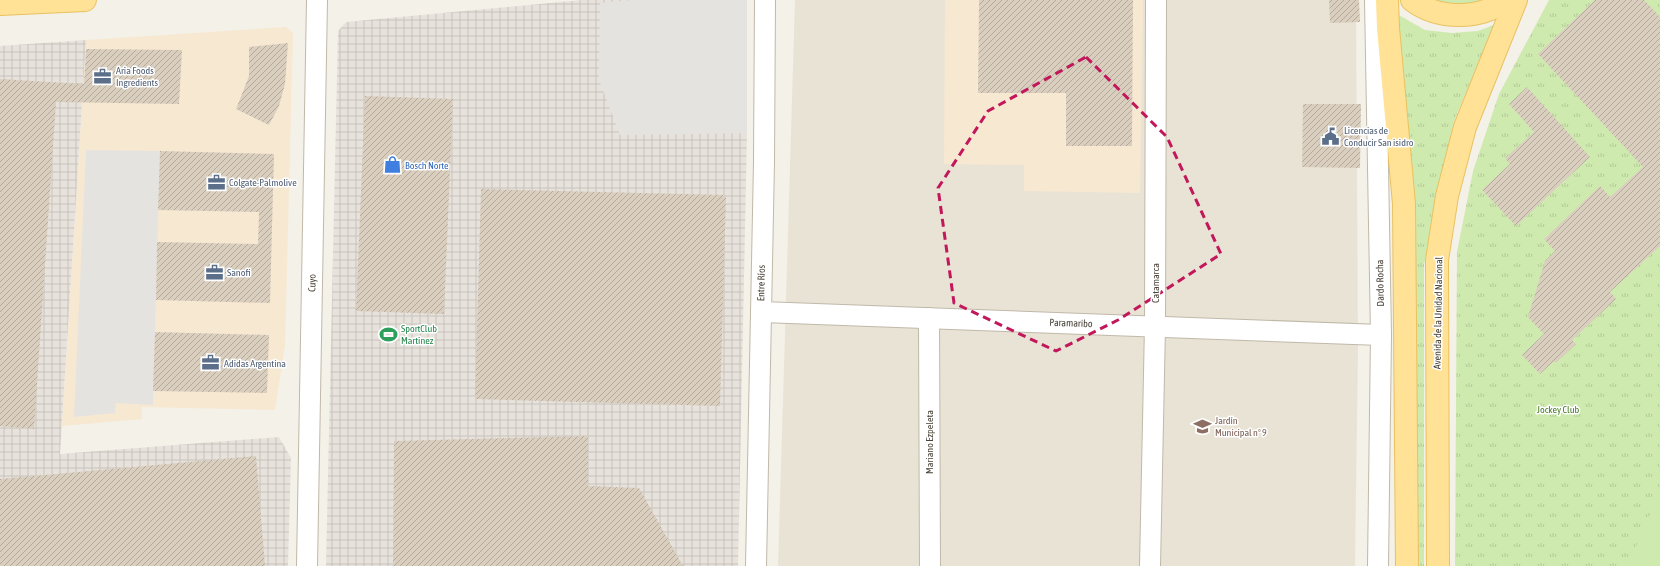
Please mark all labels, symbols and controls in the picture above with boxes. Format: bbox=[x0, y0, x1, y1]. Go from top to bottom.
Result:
place label: Aria Foods Ingredients bbox=[116, 65, 158, 88]
office icon: Aria Foods Ingredients bbox=[93, 66, 113, 86]
place label: Licencias de Conducir San isidro bbox=[1344, 125, 1414, 148]
public building icon: Licencias de Conducir San isidro bbox=[1321, 126, 1341, 146]
shop icon: Bosch Norte bbox=[382, 155, 402, 175]
place label: Bosch Norte bbox=[405, 160, 449, 171]
office icon: Colgate-Palmolive bbox=[206, 172, 226, 192]
place label: Colgate-Palmolive bbox=[229, 177, 297, 188]
street label: Avenida de la Unidad Nacional bbox=[1432, 256, 1444, 369]
street label: Dardo Rocha bbox=[1374, 259, 1386, 307]
office icon: Sanofi bbox=[204, 262, 224, 282]
street label: Catamarca bbox=[1150, 263, 1161, 303]
street label: Entre Ríos bbox=[755, 264, 767, 301]
place label: Sanofi bbox=[227, 267, 250, 278]
street label: Cuyo bbox=[306, 274, 318, 292]
street label: Paramaribo bbox=[1049, 317, 1093, 329]
place label: SportClub Martinez bbox=[401, 323, 437, 346]
sports icon: SportClub Martinez bbox=[378, 324, 398, 344]
office icon: Adidas Argentina bbox=[201, 353, 221, 373]
place label: Adidas Argentina bbox=[224, 358, 286, 369]
park label: Jockey Club bbox=[1537, 404, 1579, 415]
street label: Mariano Ezpeleta bbox=[924, 410, 935, 474]
place label: Jardín Municipal nº 9 bbox=[1215, 415, 1267, 438]
school or university icon: Jardín Municipal nº 9 bbox=[1192, 416, 1212, 436]

